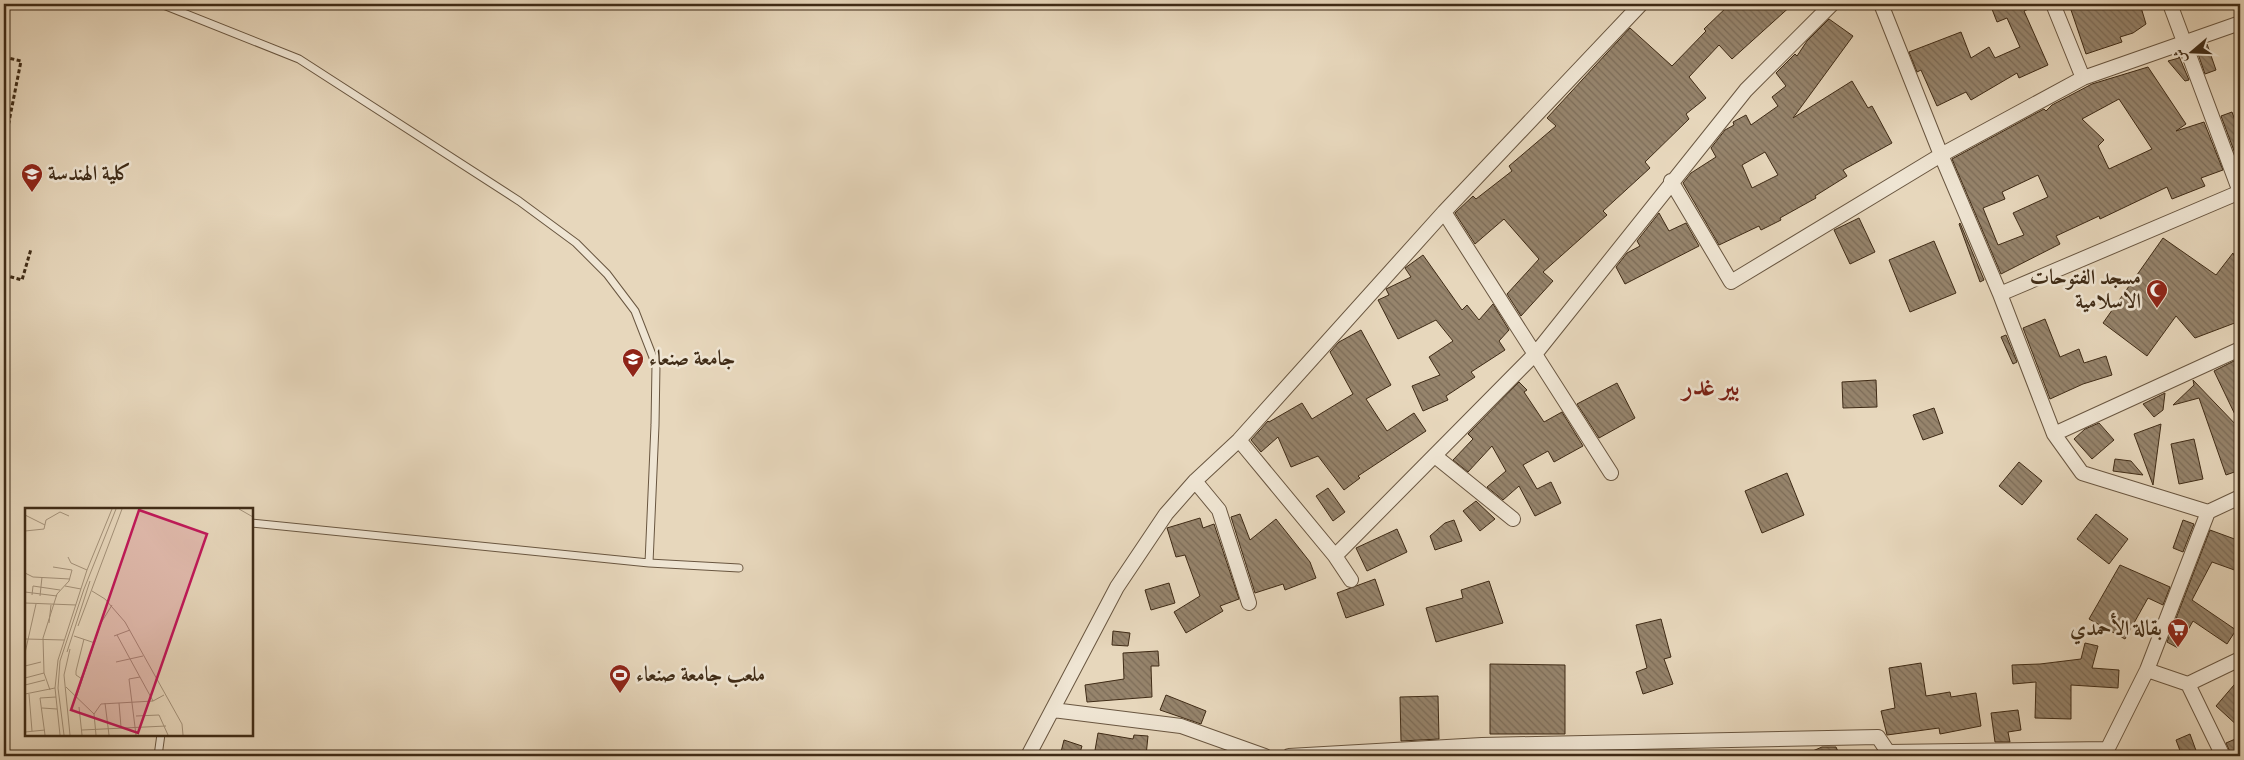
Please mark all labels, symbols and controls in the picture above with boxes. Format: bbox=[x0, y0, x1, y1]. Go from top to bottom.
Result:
north arrow bbox=[2166, 28, 2216, 78]
text: ش bbox=[2170, 46, 2191, 65]
place label: كلية الهندسة bbox=[48, 161, 131, 187]
school or university icon: كلية الهندسة bbox=[20, 162, 44, 193]
place label: مسجد الفتوحات الاسلامية bbox=[2030, 265, 2141, 315]
mosque icon: مسجد الفتوحات الاسلامية bbox=[2145, 278, 2169, 309]
place label: جامعة صنعاء bbox=[649, 346, 735, 372]
school or university icon: جامعة صنعاء bbox=[621, 347, 645, 378]
district label: بير غدر bbox=[1679, 371, 1740, 404]
inset map bbox=[25, 508, 252, 735]
place label: بقالة الأحمدي bbox=[2070, 612, 2162, 645]
supermarket icon: بقالة الأحمدي bbox=[2166, 617, 2190, 648]
place label: ملعب جامعة صنعاء bbox=[636, 662, 765, 688]
sports icon: ملعب جامعة صنعاء bbox=[608, 663, 632, 694]

